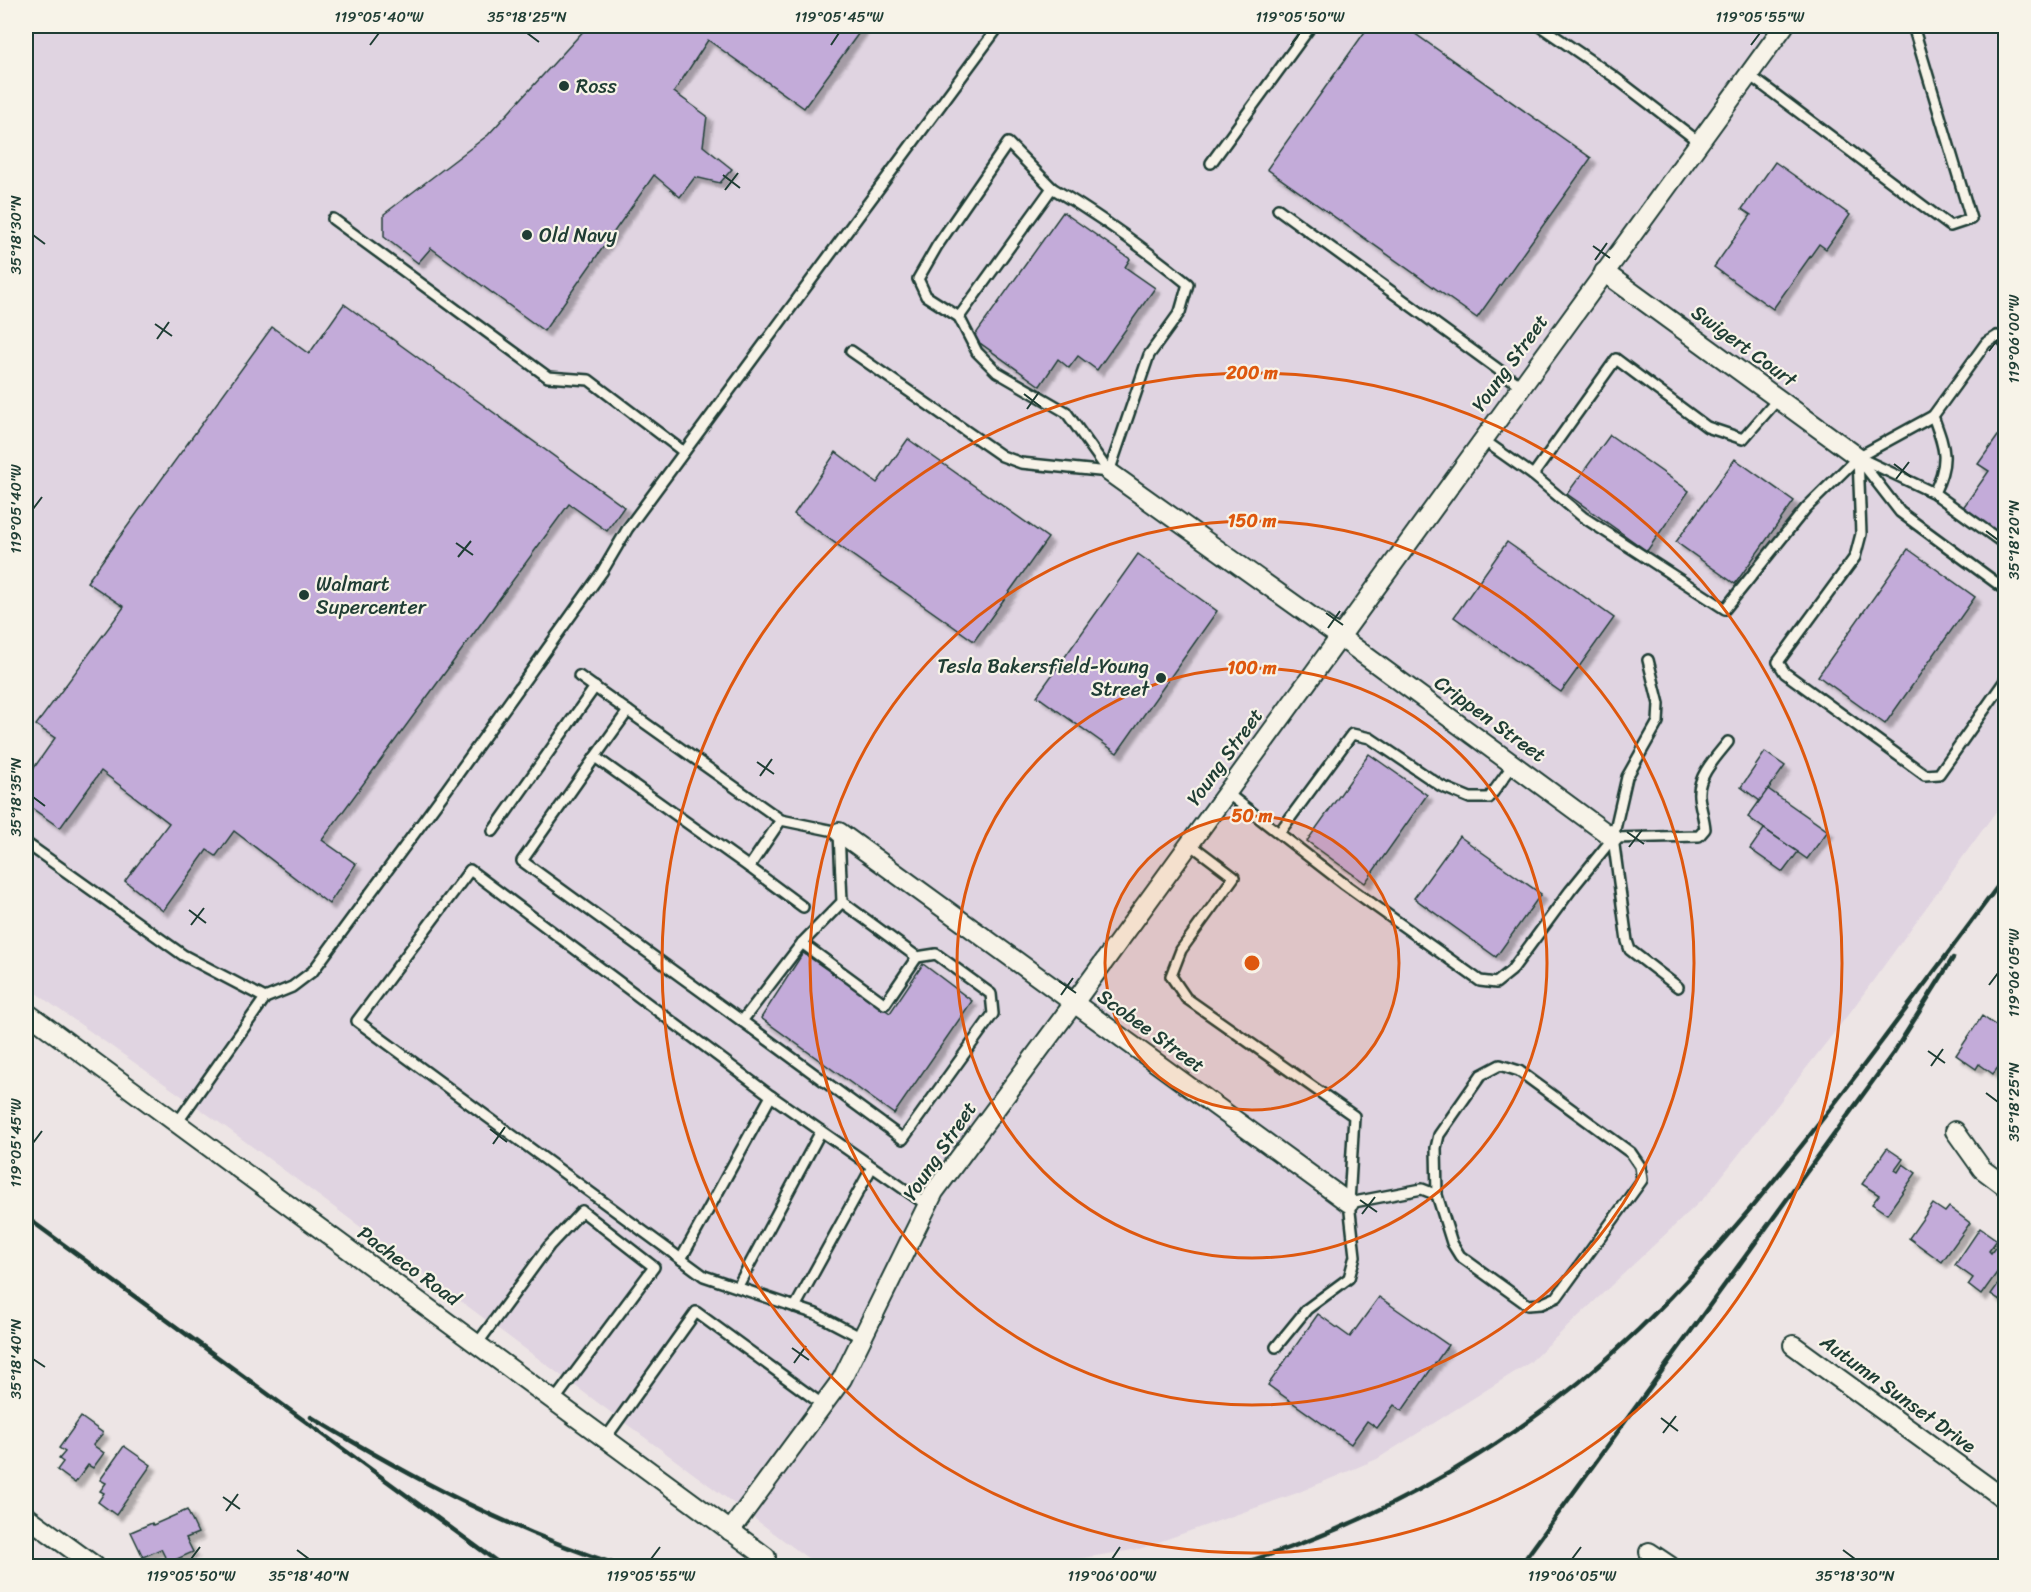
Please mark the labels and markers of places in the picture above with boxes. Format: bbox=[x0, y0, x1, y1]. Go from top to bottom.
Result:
place label: Ross bbox=[576, 69, 618, 104]
marker: Ross bbox=[557, 79, 571, 93]
place label: Old Navy bbox=[539, 218, 618, 253]
marker: Old Navy bbox=[520, 228, 534, 242]
place label: Walmart Supercenter bbox=[316, 567, 427, 625]
marker: Walmart Supercenter bbox=[297, 588, 311, 602]
place label: Tesla Bakersfield-Young Street bbox=[937, 649, 1150, 707]
marker: Tesla Bakersfield-Young Street bbox=[1154, 671, 1168, 685]
centre of rings bbox=[1242, 953, 1262, 973]

